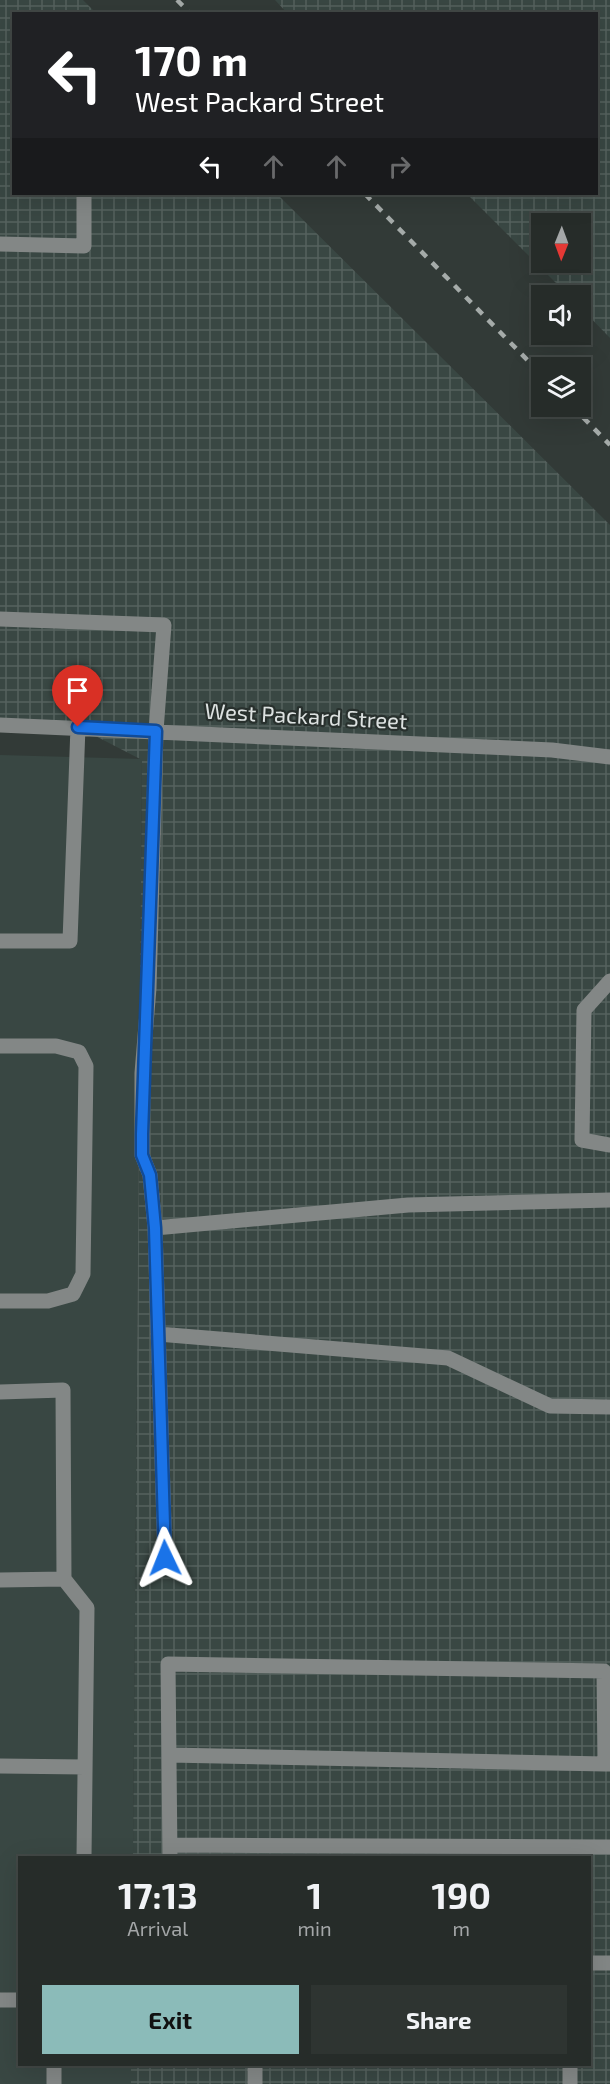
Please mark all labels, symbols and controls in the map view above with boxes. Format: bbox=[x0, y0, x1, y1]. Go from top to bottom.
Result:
text: 170 m bbox=[135, 34, 248, 84]
icon: left bbox=[36, 36, 114, 114]
text: West Packard Street bbox=[135, 85, 384, 117]
icon: left bbox=[194, 150, 227, 183]
icon: ahead bbox=[257, 150, 290, 183]
icon: ahead bbox=[320, 150, 353, 183]
icon: right bbox=[383, 150, 416, 183]
north arrow bbox=[531, 213, 591, 273]
map controls bbox=[531, 213, 591, 417]
button: sound bbox=[531, 285, 591, 345]
button: layers bbox=[531, 357, 591, 417]
pin bbox=[52, 665, 103, 727]
icon: arrive bbox=[61, 674, 94, 707]
street label: West Packard Street bbox=[204, 697, 408, 733]
position arrow bbox=[133, 1526, 197, 1590]
text: 17:13 bbox=[118, 1873, 198, 1916]
text: 1 bbox=[307, 1873, 322, 1916]
text: 190 bbox=[432, 1873, 491, 1916]
text: Arrival bbox=[127, 1916, 188, 1940]
text: min bbox=[298, 1916, 332, 1940]
text: m bbox=[453, 1916, 470, 1940]
button: Exit bbox=[42, 1985, 299, 2054]
button: Share bbox=[311, 1985, 567, 2054]

